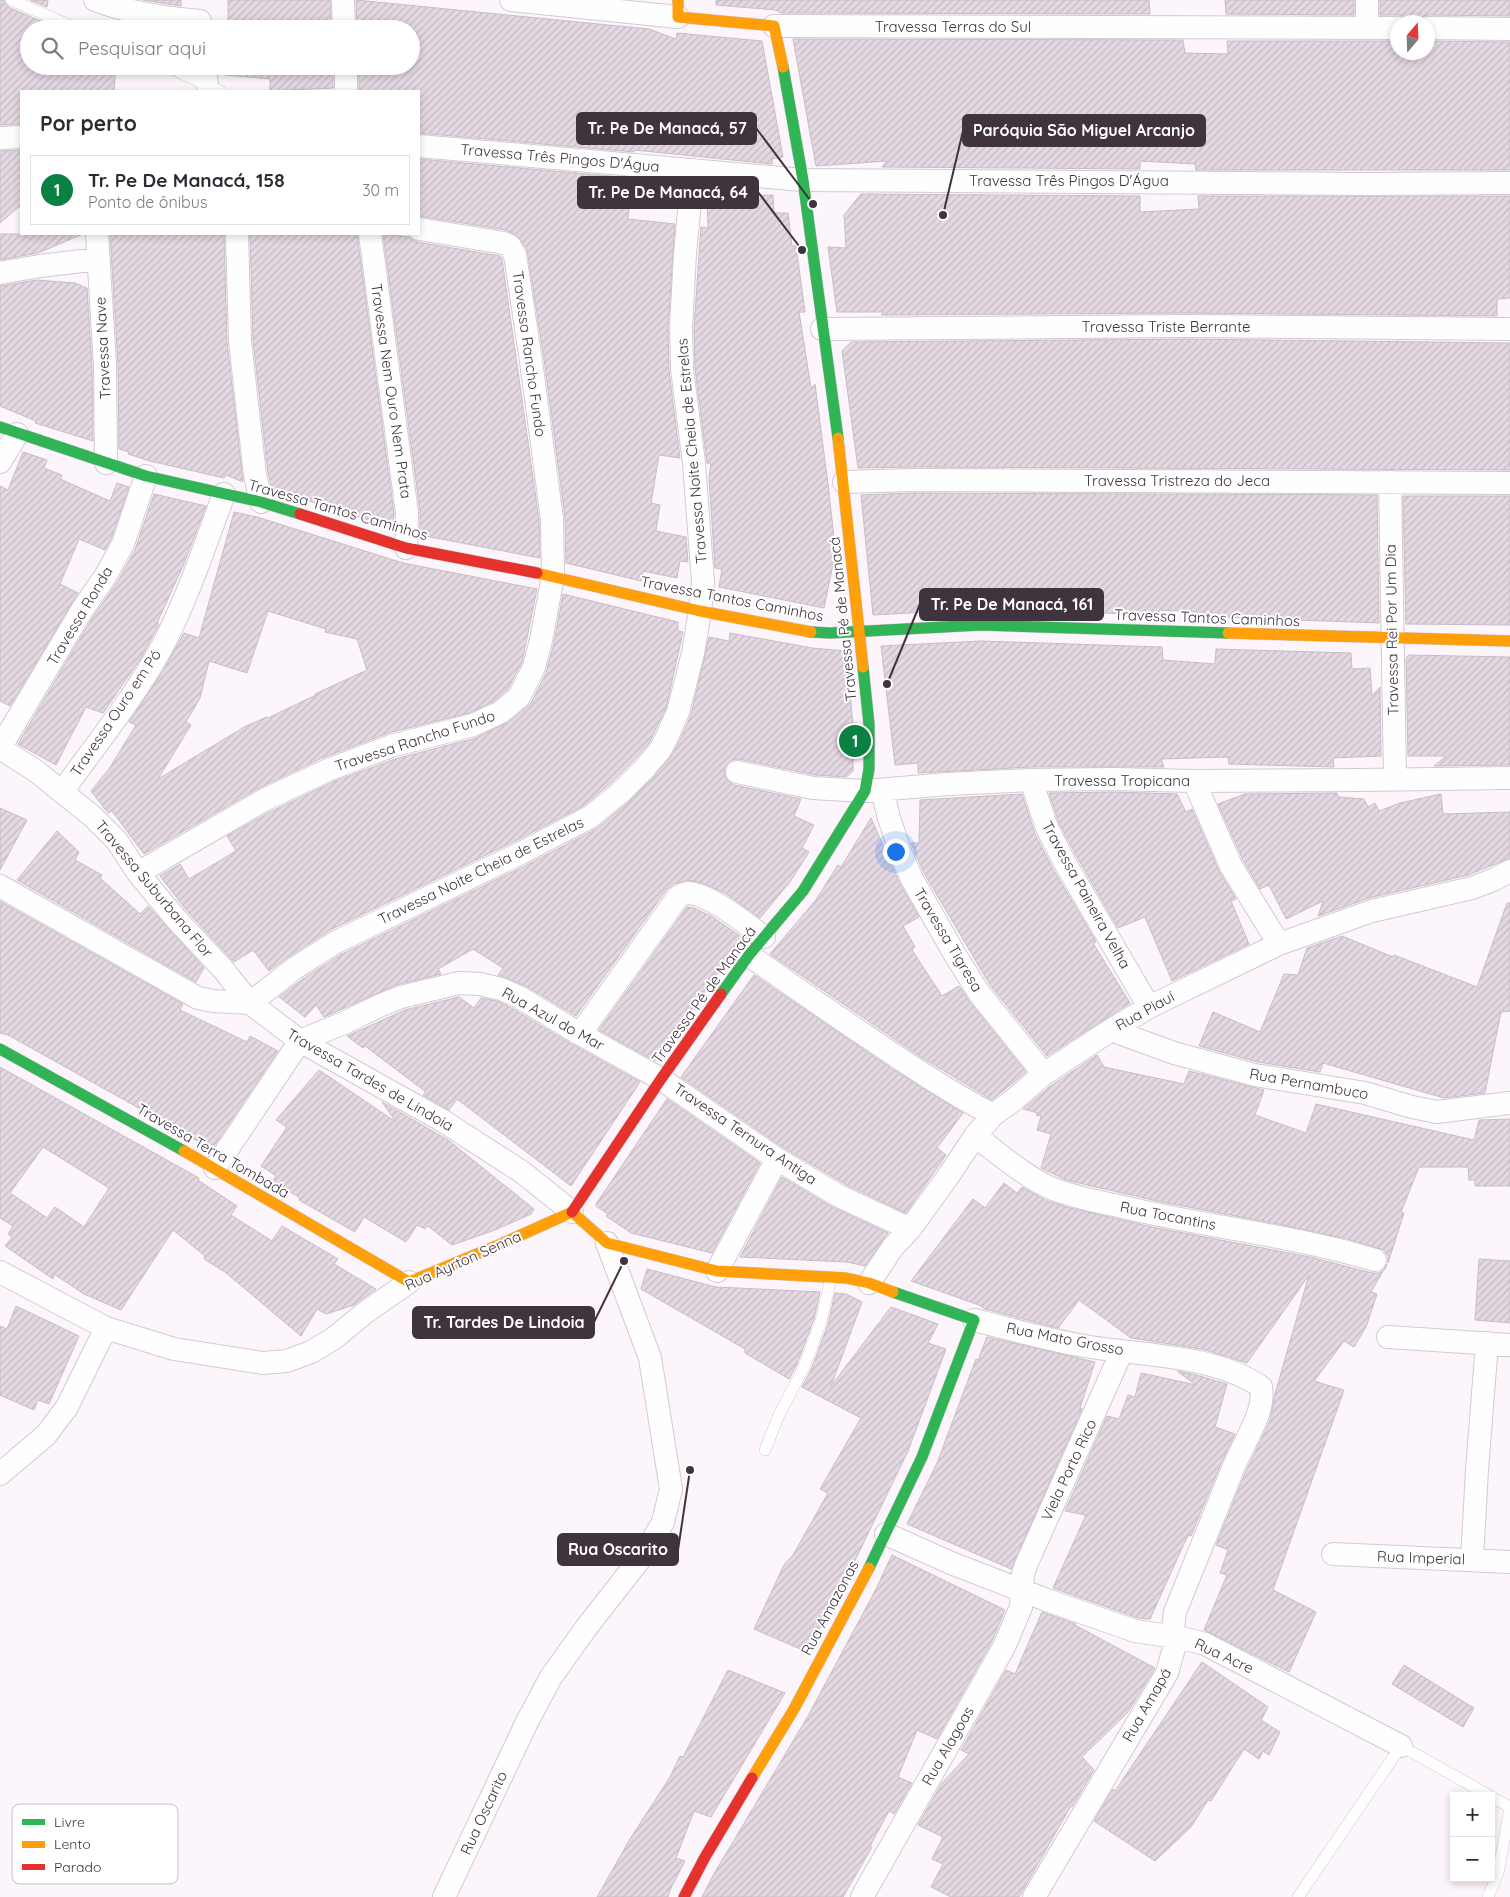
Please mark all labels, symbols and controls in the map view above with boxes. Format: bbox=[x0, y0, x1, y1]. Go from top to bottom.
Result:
north arrow bbox=[1390, 15, 1435, 60]
street label: Travessa Terras do Sul bbox=[875, 17, 1031, 36]
search box bbox=[20, 20, 420, 75]
icon: search bbox=[38, 34, 66, 62]
text: Pesquisar aqui bbox=[78, 36, 206, 60]
text: Por perto bbox=[40, 110, 137, 136]
callout: Tr. Pe De Manacá, 57 bbox=[577, 113, 756, 144]
callout: Paróquia São Miguel Arcanjo bbox=[963, 115, 1205, 146]
text: Tr. Pe De Manacá, 57 bbox=[587, 118, 747, 138]
text: Paróquia São Miguel Arcanjo bbox=[973, 120, 1195, 140]
street label: Travessa Três Pingos D'Água bbox=[460, 139, 660, 176]
text: Tr. Pe De Manacá, 158 bbox=[88, 168, 285, 192]
street label: Travessa Três Pingos D'Água bbox=[969, 171, 1169, 190]
callout: Tr. Pe De Manacá, 64 bbox=[578, 177, 758, 208]
text: 1 bbox=[54, 180, 60, 200]
text: 30 m bbox=[362, 180, 399, 200]
text: Tr. Pe De Manacá, 64 bbox=[588, 182, 748, 202]
text: Ponto de ônibus bbox=[88, 192, 207, 212]
street label: Travessa Rancho Fundo bbox=[508, 270, 551, 438]
street label: Travessa Nem Ouro Nem Prata bbox=[367, 282, 416, 500]
street label: Travessa Nave bbox=[90, 296, 115, 400]
street label: Travessa Triste Berrante bbox=[1082, 317, 1250, 336]
street label: Travessa Noite Cheia de Estrelas bbox=[672, 338, 711, 565]
street label: Travessa Tristreza do Jeca bbox=[1084, 471, 1270, 490]
street label: Travessa Tantos Caminhos bbox=[246, 475, 430, 544]
street label: Travessa Pé de Manacá bbox=[824, 536, 861, 702]
street label: Travessa Rei Por Um Dia bbox=[1381, 544, 1402, 716]
street label: Travessa Ronda bbox=[43, 563, 117, 669]
street label: Travessa Tantos Caminhos bbox=[639, 571, 825, 626]
callout: Tr. Pe De Manacá, 161 bbox=[920, 589, 1103, 620]
text: Tr. Pe De Manacá, 161 bbox=[931, 594, 1093, 614]
street label: Travessa Tantos Caminhos bbox=[1114, 605, 1300, 630]
street label: Travessa Ouro em Pó bbox=[66, 646, 165, 780]
street label: Travessa Rancho Fundo bbox=[332, 706, 497, 775]
pin: 1 bbox=[839, 722, 871, 760]
street label: Travessa Tropicana bbox=[1054, 771, 1190, 790]
street label: Travessa Noite Cheia de Estrelas bbox=[375, 812, 587, 929]
street label: Travessa Suburbana Flor bbox=[91, 816, 218, 961]
street label: Travessa Paineira Velha bbox=[1038, 818, 1135, 972]
your location bbox=[883, 839, 909, 865]
street label: Travessa Tigresa bbox=[910, 884, 987, 995]
street label: Travessa Pé de Manacá bbox=[647, 922, 760, 1067]
street label: Rua Azul do Mar bbox=[499, 983, 608, 1055]
street label: Rua Piauí bbox=[1112, 986, 1178, 1034]
street label: Travessa Tardes de Lindoia bbox=[284, 1024, 457, 1135]
street label: Rua Pernambuco bbox=[1248, 1064, 1370, 1103]
street label: Travessa Ternura Antiga bbox=[670, 1078, 821, 1189]
street label: Travessa Terra Tombada bbox=[134, 1099, 293, 1202]
street label: Rua Tocantins bbox=[1118, 1197, 1218, 1234]
street label: Rua Ayrton Senna bbox=[402, 1226, 524, 1295]
callout: Tr. Tardes De Lindoia bbox=[413, 1307, 594, 1338]
text: Tr. Tardes De Lindoia bbox=[424, 1312, 584, 1332]
street label: Rua Mato Grosso bbox=[1005, 1318, 1125, 1359]
street label: Viela Porto Rico bbox=[1037, 1416, 1100, 1524]
callout: Rua Oscarito bbox=[558, 1534, 678, 1565]
text: Rua Oscarito bbox=[568, 1539, 668, 1559]
street label: Rua Imperial bbox=[1377, 1546, 1465, 1569]
street label: Rua Amazonas bbox=[797, 1557, 863, 1659]
street label: Rua Acre bbox=[1192, 1634, 1257, 1677]
street label: Rua Amapá bbox=[1118, 1664, 1175, 1745]
street label: Rua Alagoas bbox=[917, 1703, 978, 1789]
street label: Rua Oscarito bbox=[456, 1768, 511, 1858]
map controls bbox=[1450, 1792, 1495, 1882]
button: + bbox=[1450, 1792, 1495, 1837]
legend bbox=[12, 1804, 178, 1884]
text: Livre bbox=[54, 1813, 85, 1831]
text: Lento bbox=[54, 1835, 91, 1853]
button: − bbox=[1450, 1837, 1495, 1882]
text: Parado bbox=[54, 1858, 101, 1876]

